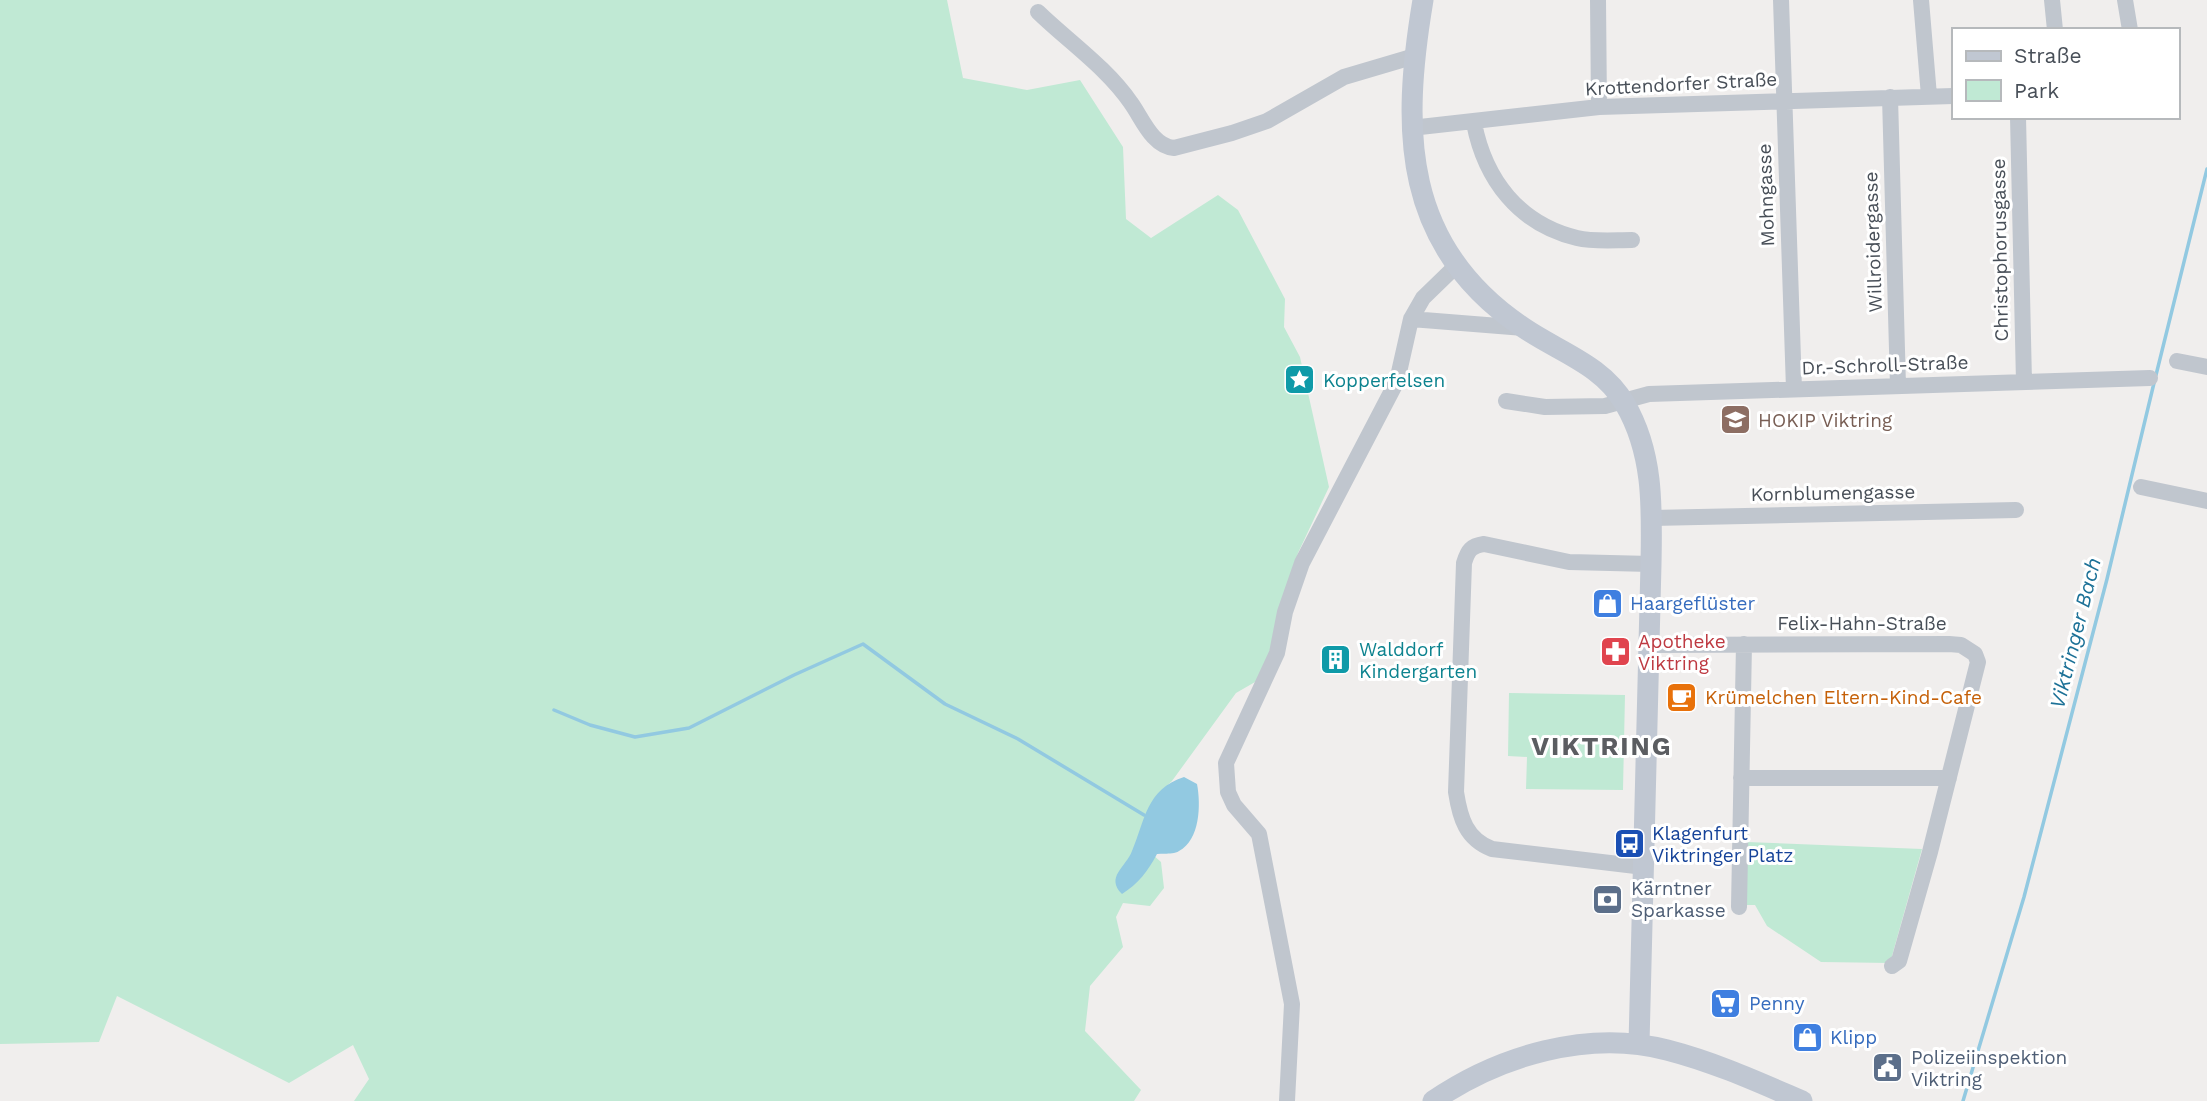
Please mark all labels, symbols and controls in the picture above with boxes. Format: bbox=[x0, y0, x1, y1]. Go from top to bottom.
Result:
legend bbox=[1952, 28, 2179, 119]
text: Straße bbox=[2014, 43, 2082, 68]
street label: Krottendorfer Straße bbox=[1584, 67, 1778, 101]
text: Park bbox=[2014, 78, 2059, 103]
street label: Mohngasse bbox=[1753, 143, 1779, 247]
street label: Christophorusgasse bbox=[1987, 158, 2013, 342]
street label: Willroidergasse bbox=[1859, 171, 1887, 313]
street label: Dr.-Schroll-Straße bbox=[1801, 351, 1969, 379]
place icon: Kopperfelsen bbox=[1283, 363, 1317, 397]
place label: Kopperfelsen bbox=[1323, 369, 1445, 392]
school or university icon: HOKIP Viktring bbox=[1718, 403, 1752, 437]
place label: HOKIP Viktring bbox=[1758, 409, 1893, 432]
street label: Kornblumengasse bbox=[1750, 480, 1916, 506]
water label: Viktringer Bach bbox=[2044, 555, 2106, 711]
shop icon: Haargeflüster bbox=[1590, 586, 1624, 620]
place label: Haargeflüster bbox=[1630, 592, 1756, 615]
street label: Felix-Hahn-Straße bbox=[1777, 612, 1947, 635]
place label: Apotheke Viktring bbox=[1638, 630, 1726, 675]
pharmacy icon: Apotheke Viktring bbox=[1598, 635, 1632, 669]
place label: Walddorf Kindergarten bbox=[1359, 638, 1477, 683]
building icon: Walddorf Kindergarten bbox=[1319, 643, 1353, 677]
cafe icon: Krümelchen Eltern-Kind-Cafe bbox=[1665, 680, 1699, 714]
place label: Krümelchen Eltern-Kind-Cafe bbox=[1705, 686, 1982, 709]
district label: VIKTRING bbox=[1531, 731, 1673, 761]
place label: Klagenfurt Viktringer Platz bbox=[1652, 822, 1793, 867]
bus stop icon: Klagenfurt Viktringer Platz bbox=[1612, 827, 1646, 861]
place label: Kärntner Sparkasse bbox=[1631, 877, 1726, 922]
bank icon: Kärntner Sparkasse bbox=[1591, 882, 1625, 916]
supermarket icon: Penny bbox=[1709, 986, 1743, 1020]
place label: Penny bbox=[1749, 992, 1805, 1015]
shop icon: Klipp bbox=[1790, 1020, 1824, 1054]
place label: Klipp bbox=[1830, 1026, 1877, 1049]
place label: Polizeiinspektion Viktring bbox=[1911, 1046, 2067, 1091]
public building icon: Polizeiinspektion Viktring bbox=[1871, 1051, 1905, 1085]

